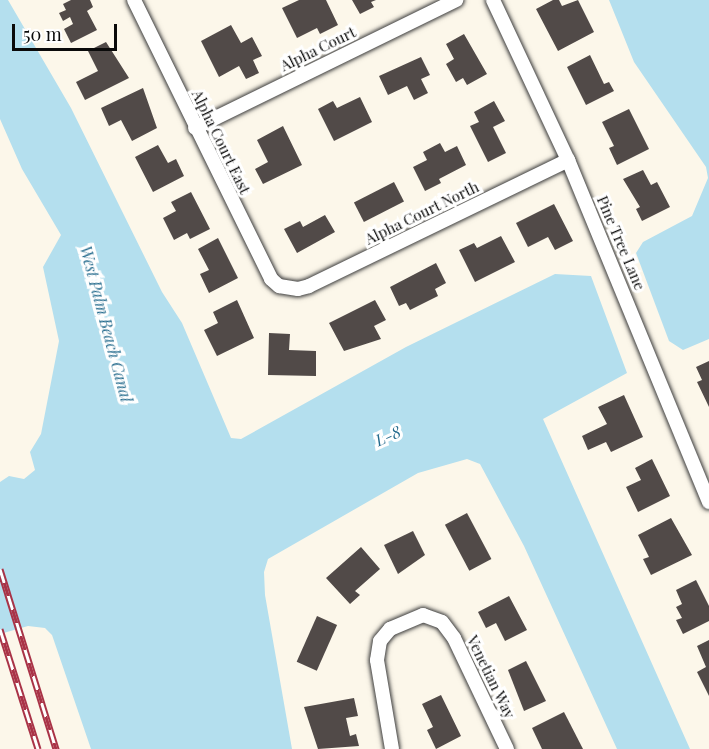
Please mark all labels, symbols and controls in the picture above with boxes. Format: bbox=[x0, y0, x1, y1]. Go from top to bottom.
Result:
scale bar bbox=[15, 12, 120, 50]
text: 50 m bbox=[23, 22, 62, 46]
street label: Alpha Court bbox=[277, 23, 359, 75]
street label: Alpha Court East bbox=[188, 87, 254, 197]
street label: Alpha Court North bbox=[362, 178, 482, 248]
street label: Pine Tree Lane bbox=[593, 193, 649, 293]
water label: West Palm Beach Canal bbox=[76, 244, 136, 404]
water label: L-8 bbox=[372, 422, 404, 450]
street label: Venetian Way bbox=[463, 632, 519, 722]

